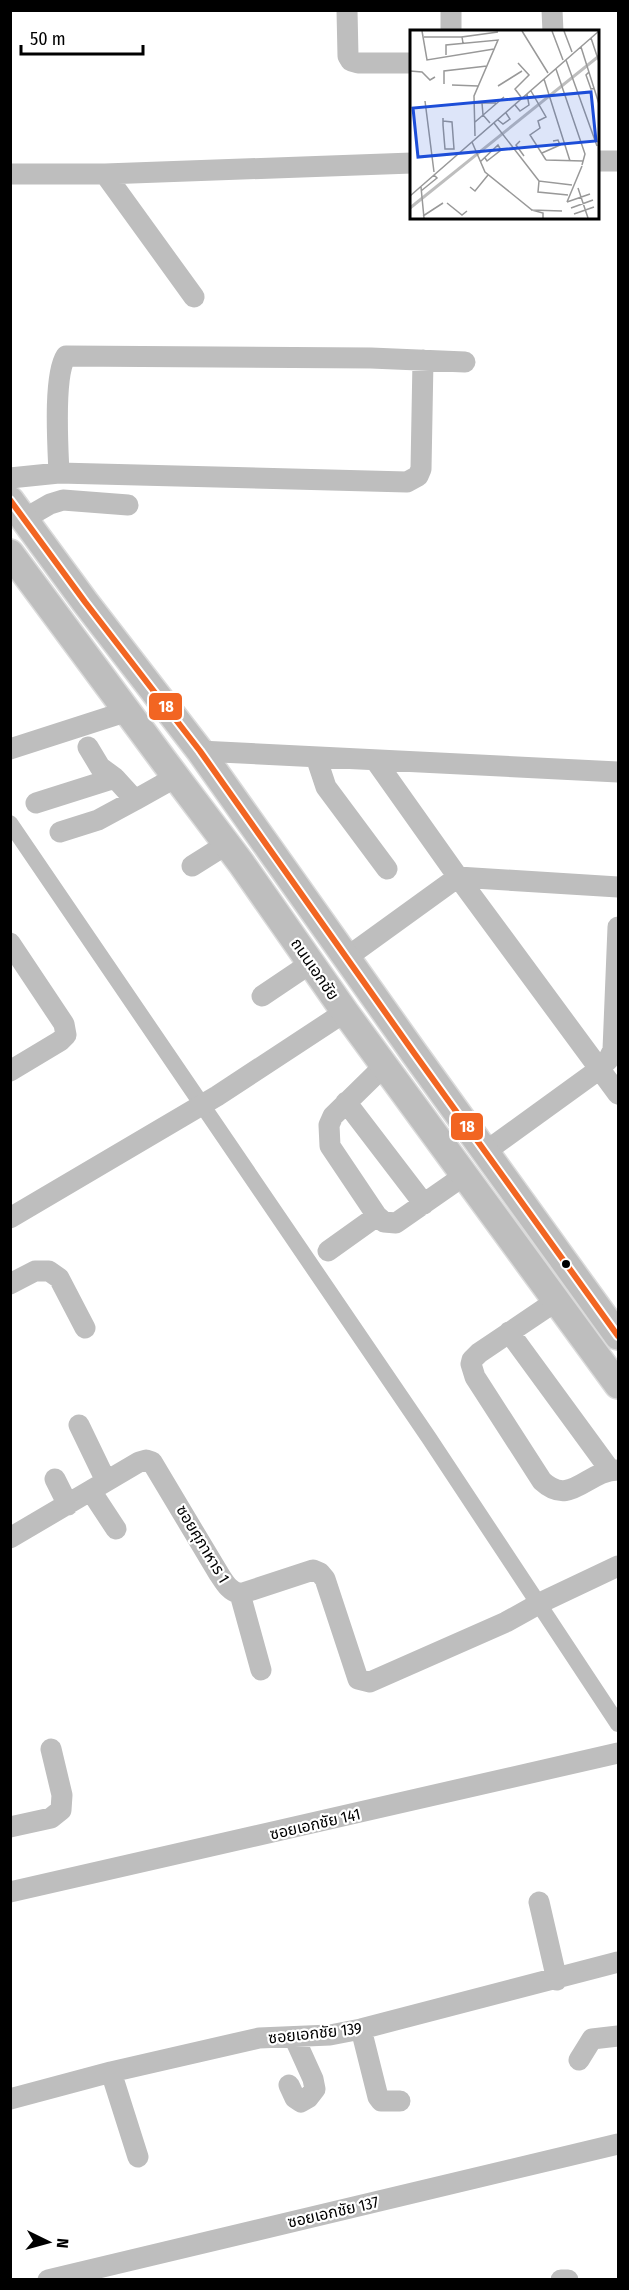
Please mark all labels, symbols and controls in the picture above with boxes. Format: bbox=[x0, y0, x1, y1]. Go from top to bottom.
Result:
scale bar bbox=[21, 18, 142, 56]
text: 50 m bbox=[30, 28, 66, 50]
inset map bbox=[410, 30, 599, 219]
line badge: 18 bbox=[148, 692, 183, 721]
text: 18 bbox=[158, 697, 174, 716]
street label: ถนนเอกชัย bbox=[287, 935, 343, 1003]
line badge: 18 bbox=[450, 1112, 484, 1141]
text: 18 bbox=[459, 1117, 475, 1136]
unlabelled marker bbox=[560, 1258, 572, 1270]
street label: ซอยศุภาหาร 1 bbox=[172, 1502, 234, 1586]
street label: ซอยเอกชัย 141 bbox=[268, 1804, 362, 1844]
street label: ซอยเอกชัย 139 bbox=[267, 2019, 363, 2047]
street label: ซอยเอกชัย 137 bbox=[286, 2192, 381, 2232]
north arrow bbox=[18, 2212, 78, 2272]
text: N bbox=[53, 2238, 72, 2249]

